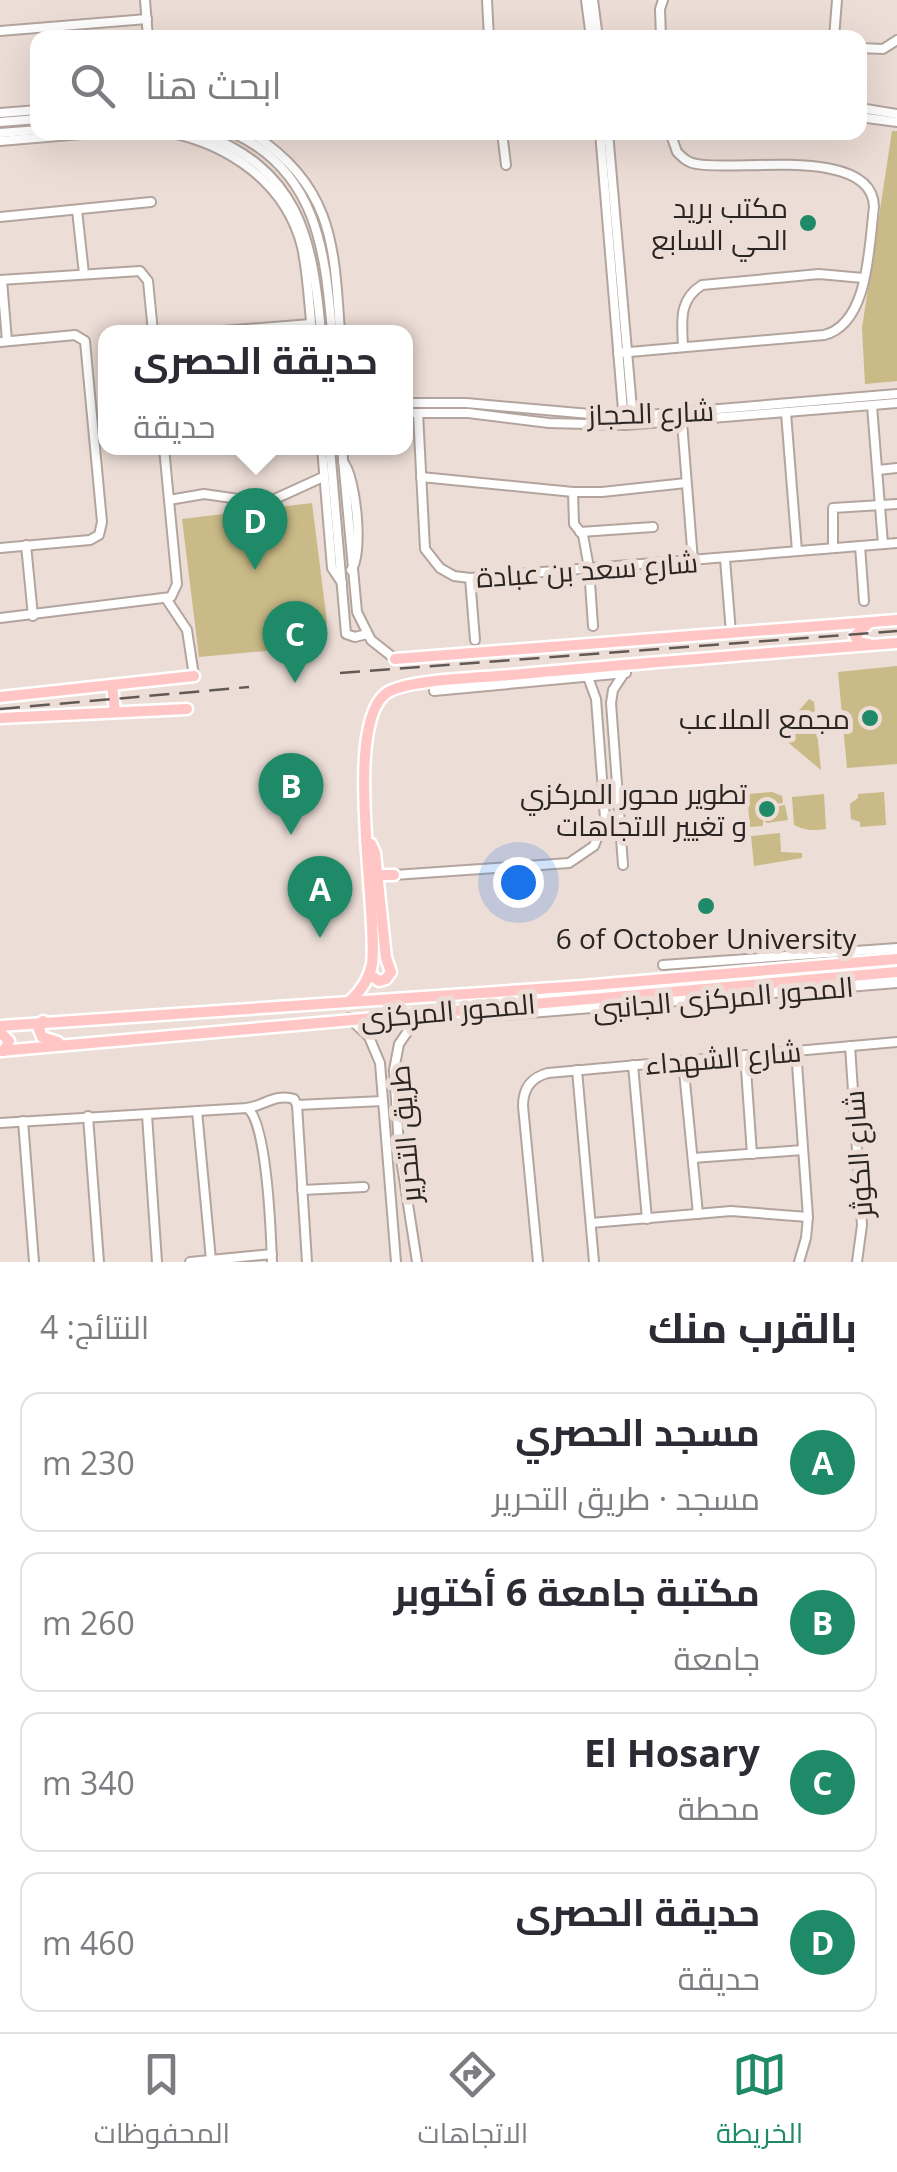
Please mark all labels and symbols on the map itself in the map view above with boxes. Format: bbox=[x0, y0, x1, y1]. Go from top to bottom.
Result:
place label: مكتب بريد الحي السابع bbox=[651, 188, 788, 262]
marker: مكتب بريد الحي السابع bbox=[797, 212, 819, 234]
street label: شارع الحجاز bbox=[585, 391, 715, 434]
pin: D bbox=[222, 488, 288, 570]
street label: شارع سعد بن عبادة bbox=[475, 542, 699, 597]
pin: C bbox=[262, 600, 328, 683]
place label: مجمع الملاعب bbox=[679, 699, 850, 738]
marker: مجمع الملاعب bbox=[859, 707, 881, 729]
pin: B bbox=[258, 752, 324, 835]
place label: تطوير محور المركزي و تغيير الاتجاهات bbox=[520, 774, 748, 844]
marker: تطوير محور المركزي و تغيير الاتجاهات bbox=[756, 798, 778, 820]
pin: A bbox=[288, 856, 352, 938]
your location bbox=[493, 857, 544, 908]
marker: 6 of October University bbox=[695, 895, 717, 917]
place label: 6 of October University bbox=[556, 919, 857, 957]
street label: المحور المركزى الجانبى bbox=[591, 967, 855, 1027]
street label: المحور المركزى bbox=[359, 983, 537, 1037]
street label: شارع الشهداء bbox=[643, 1031, 803, 1084]
street label: طريق التحرير bbox=[379, 1064, 429, 1206]
street label: شارع الكوثر bbox=[834, 1089, 882, 1221]

